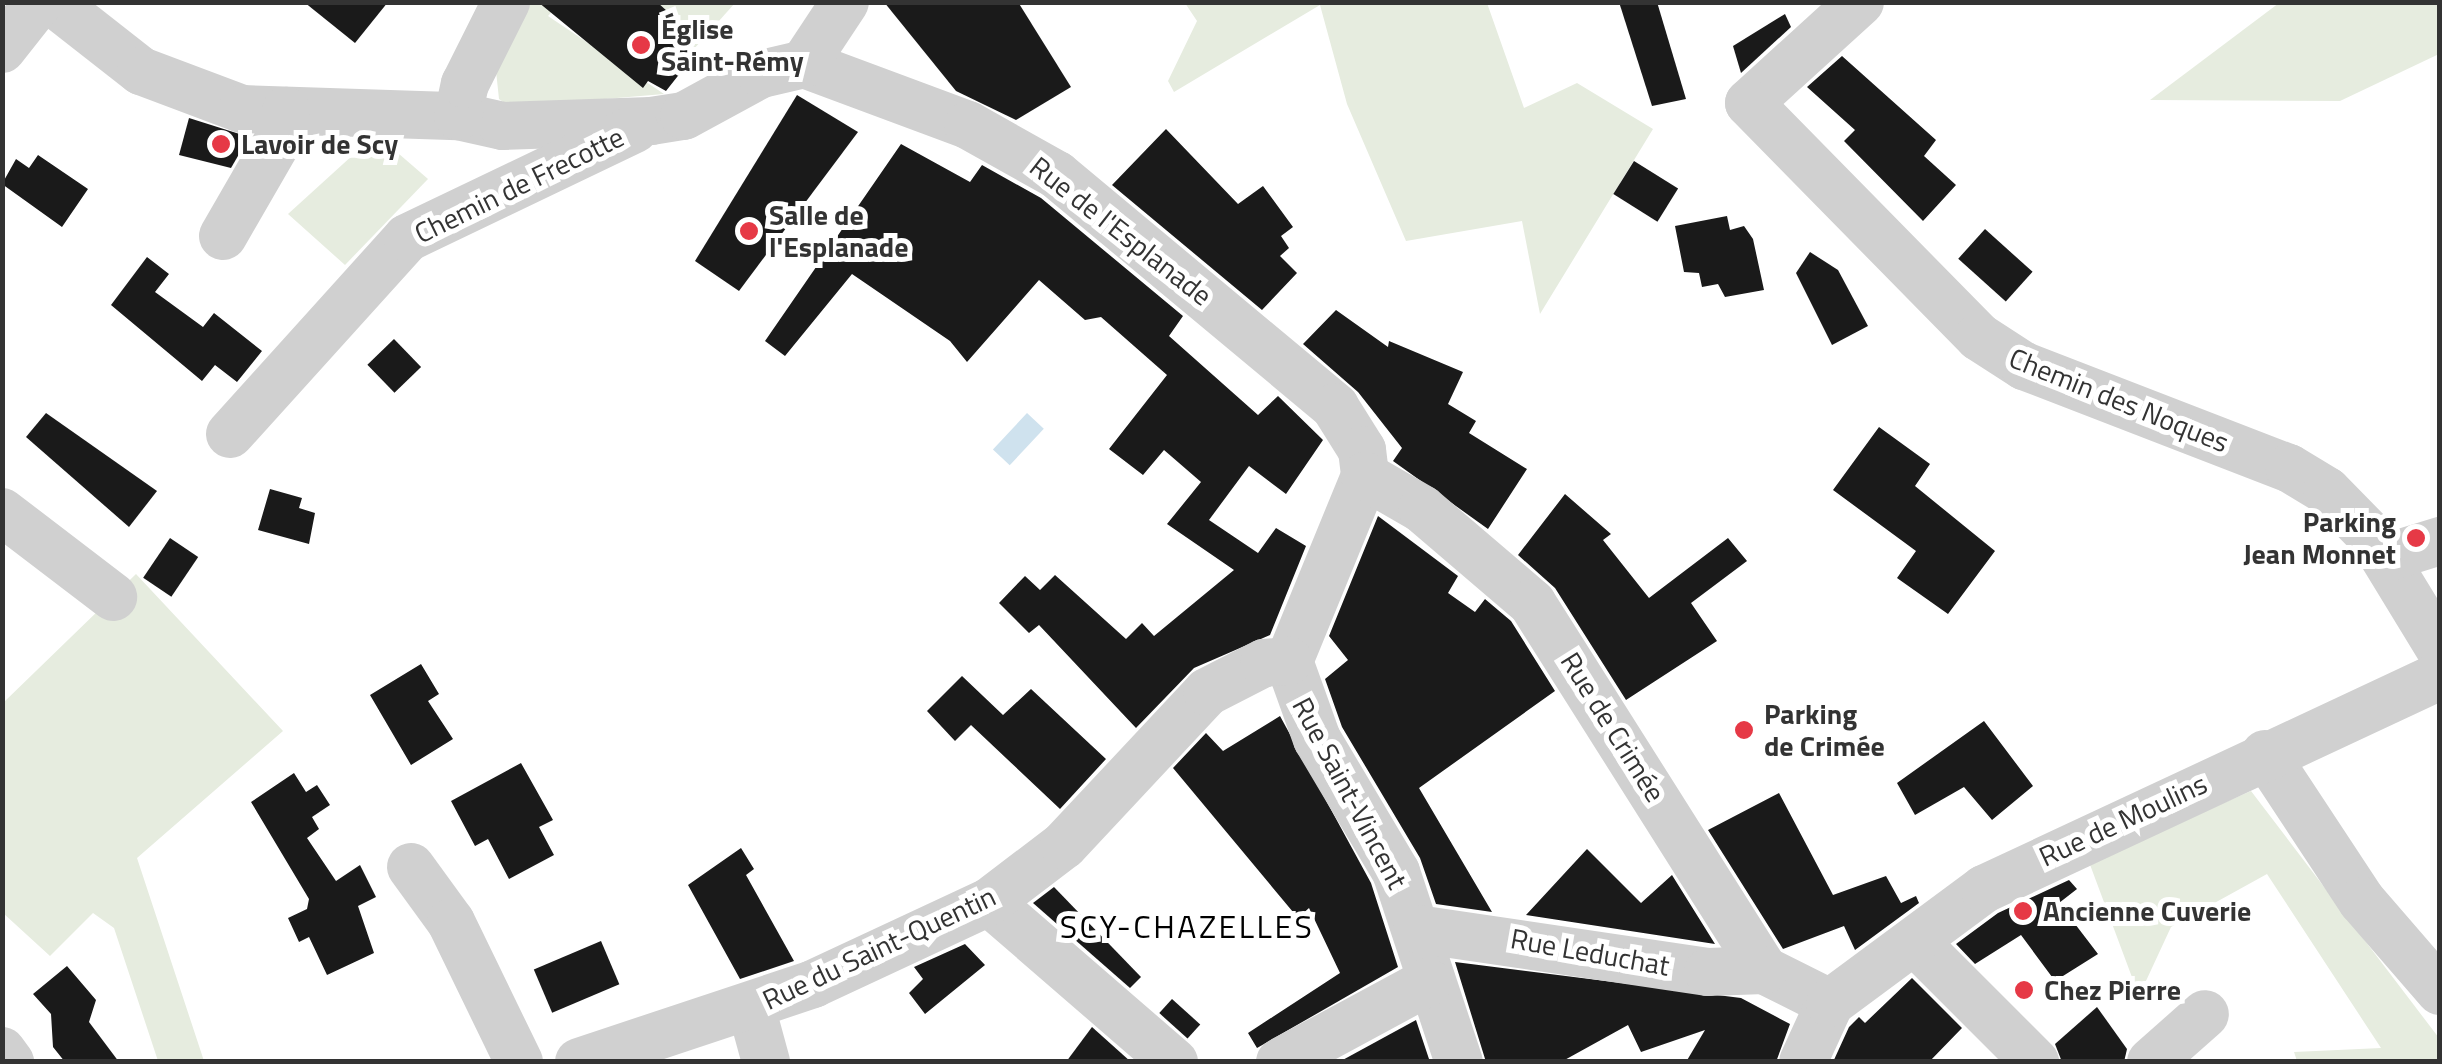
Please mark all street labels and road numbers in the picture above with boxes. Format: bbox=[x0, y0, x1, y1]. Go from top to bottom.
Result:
street label: Chemin de Frecotte bbox=[409, 120, 629, 250]
street label: Rue de l'Esplanade bbox=[1023, 150, 1219, 312]
street label: Chemin des Noques bbox=[2004, 341, 2234, 459]
street label: Rue de Crimée bbox=[1554, 646, 1672, 808]
street label: Rue Saint-Vincent bbox=[1285, 692, 1415, 894]
street label: Rue de Moulins bbox=[2034, 766, 2212, 874]
street label: Rue du Saint-Quentin bbox=[757, 879, 1001, 1017]
street label: Rue Leduchat bbox=[1508, 922, 1672, 982]

